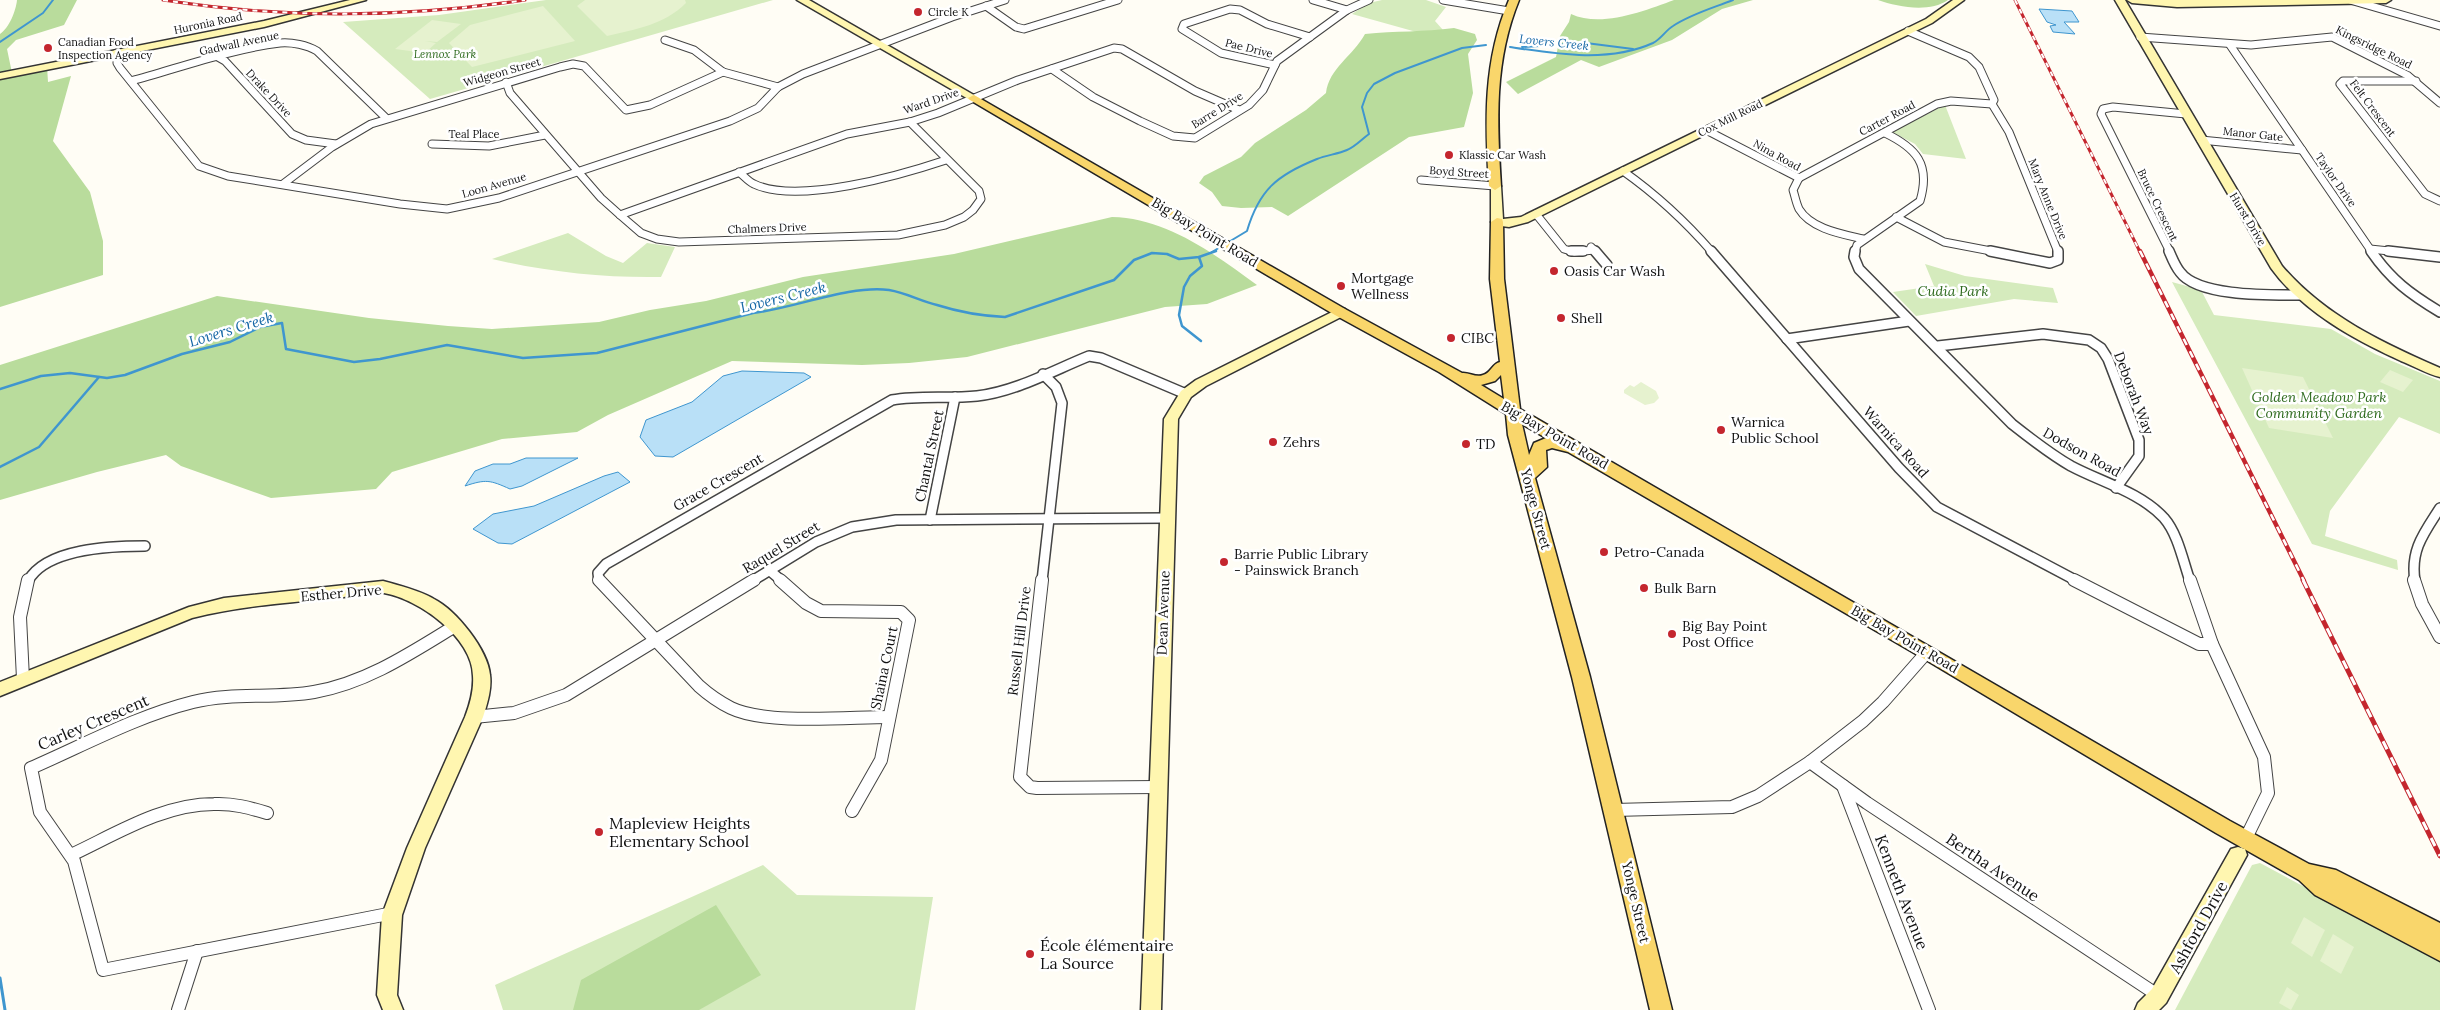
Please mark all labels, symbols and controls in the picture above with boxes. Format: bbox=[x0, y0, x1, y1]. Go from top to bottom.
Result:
place label: Circle K bbox=[928, 5, 969, 19]
marker: Circle K bbox=[912, 6, 924, 18]
street label: Huronia Road bbox=[172, 9, 244, 37]
street label: Kingsridge Road bbox=[2333, 22, 2415, 72]
street label: Gadwall Avenue bbox=[198, 28, 280, 58]
water label: Lovers Creek bbox=[1518, 31, 1590, 53]
place label: Canadian Food Inspection Agency bbox=[58, 35, 152, 62]
street label: Pae Drive bbox=[1224, 35, 1274, 61]
marker: Canadian Food Inspection Agency bbox=[42, 42, 54, 54]
park label: Lennox Park bbox=[414, 47, 477, 61]
street label: Widgeon Street bbox=[462, 54, 543, 90]
street label: Drake Drive bbox=[243, 66, 295, 120]
street label: Felt Crescent bbox=[2347, 77, 2399, 140]
street label: Ward Drive bbox=[901, 85, 961, 117]
street label: Barre Drive bbox=[1189, 89, 1245, 131]
street label: Cox Mill Road bbox=[1695, 96, 1765, 140]
street label: Carter Road bbox=[1857, 97, 1918, 139]
street label: Manor Gate bbox=[2222, 124, 2284, 144]
street label: Teal Place bbox=[448, 127, 500, 141]
street label: Nina Road bbox=[1751, 136, 1804, 174]
place label: Klassic Car Wash bbox=[1459, 148, 1547, 162]
marker: Klassic Car Wash bbox=[1443, 149, 1455, 161]
street label: Taylor Drive bbox=[2312, 150, 2360, 210]
street label: Mary Anne Drive bbox=[2025, 156, 2071, 242]
street label: Boyd Street bbox=[1429, 163, 1490, 181]
street label: Bruce Crescent bbox=[2134, 167, 2182, 244]
street label: Loon Avenue bbox=[460, 169, 528, 201]
street label: Hurst Drive bbox=[2227, 190, 2269, 248]
street label: Big Bay Point Road bbox=[1148, 193, 1262, 271]
street label: Chalmers Drive bbox=[727, 220, 807, 236]
place label: Oasis Car Wash bbox=[1564, 262, 1665, 280]
marker: Oasis Car Wash bbox=[1548, 265, 1560, 277]
place label: Mortgage Wellness bbox=[1351, 269, 1414, 303]
water label: Lovers Creek bbox=[738, 277, 828, 317]
marker: Mortgage Wellness bbox=[1335, 280, 1347, 292]
park label: Cudia Park bbox=[1918, 282, 1988, 300]
water label: Lovers Creek bbox=[186, 307, 276, 351]
place label: Shell bbox=[1571, 309, 1603, 327]
marker: Shell bbox=[1555, 312, 1567, 324]
place label: CIBC bbox=[1461, 329, 1494, 347]
marker: CIBC bbox=[1445, 332, 1457, 344]
street label: Deborah Way bbox=[2110, 349, 2158, 438]
park label: Golden Meadow Park Community Garden bbox=[2252, 388, 2386, 422]
street label: Big Bay Point Road bbox=[1498, 397, 1612, 473]
street label: Warnica Road bbox=[1859, 403, 1933, 481]
street label: Chantal Street bbox=[910, 408, 948, 504]
place label: Warnica Public School bbox=[1731, 413, 1819, 447]
street label: Dodson Road bbox=[2040, 423, 2124, 481]
marker: Warnica Public School bbox=[1715, 424, 1727, 436]
place label: Zehrs bbox=[1283, 433, 1320, 451]
place label: TD bbox=[1476, 435, 1495, 453]
marker: Zehrs bbox=[1267, 436, 1279, 448]
marker: TD bbox=[1460, 438, 1472, 450]
street label: Grace Crescent bbox=[670, 449, 767, 515]
street label: Yonge Street bbox=[1516, 466, 1556, 552]
street label: Raquel Street bbox=[739, 517, 823, 577]
place label: Petro-Canada bbox=[1614, 543, 1705, 561]
place label: Barrie Public Library - Painswick Branch bbox=[1234, 545, 1369, 579]
marker: Petro-Canada bbox=[1598, 546, 1610, 558]
marker: Barrie Public Library - Painswick Branch bbox=[1218, 556, 1230, 568]
street label: Dean Avenue bbox=[1153, 570, 1173, 656]
place label: Bulk Barn bbox=[1654, 579, 1717, 597]
street label: Esther Drive bbox=[300, 580, 383, 606]
marker: Bulk Barn bbox=[1638, 582, 1650, 594]
street label: Russell Hill Drive bbox=[1003, 585, 1035, 697]
street label: Big Bay Point Road bbox=[1848, 601, 1962, 677]
place label: Big Bay Point Post Office bbox=[1682, 617, 1768, 651]
street label: Shaina Court bbox=[866, 624, 902, 711]
marker: Big Bay Point Post Office bbox=[1666, 628, 1678, 640]
street label: Carley Crescent bbox=[34, 689, 152, 754]
place label: Mapleview Heights Elementary School bbox=[609, 813, 750, 851]
marker: Mapleview Heights Elementary School bbox=[593, 826, 605, 838]
street label: Bertha Avenue bbox=[1943, 828, 2044, 906]
street label: Kenneth Avenue bbox=[1871, 832, 1933, 953]
street label: Yonge Street bbox=[1618, 858, 1654, 945]
street label: Ashford Drive bbox=[2164, 877, 2232, 977]
place label: École élémentaire La Source bbox=[1040, 935, 1174, 973]
marker: École élémentaire La Source bbox=[1024, 948, 1036, 960]

